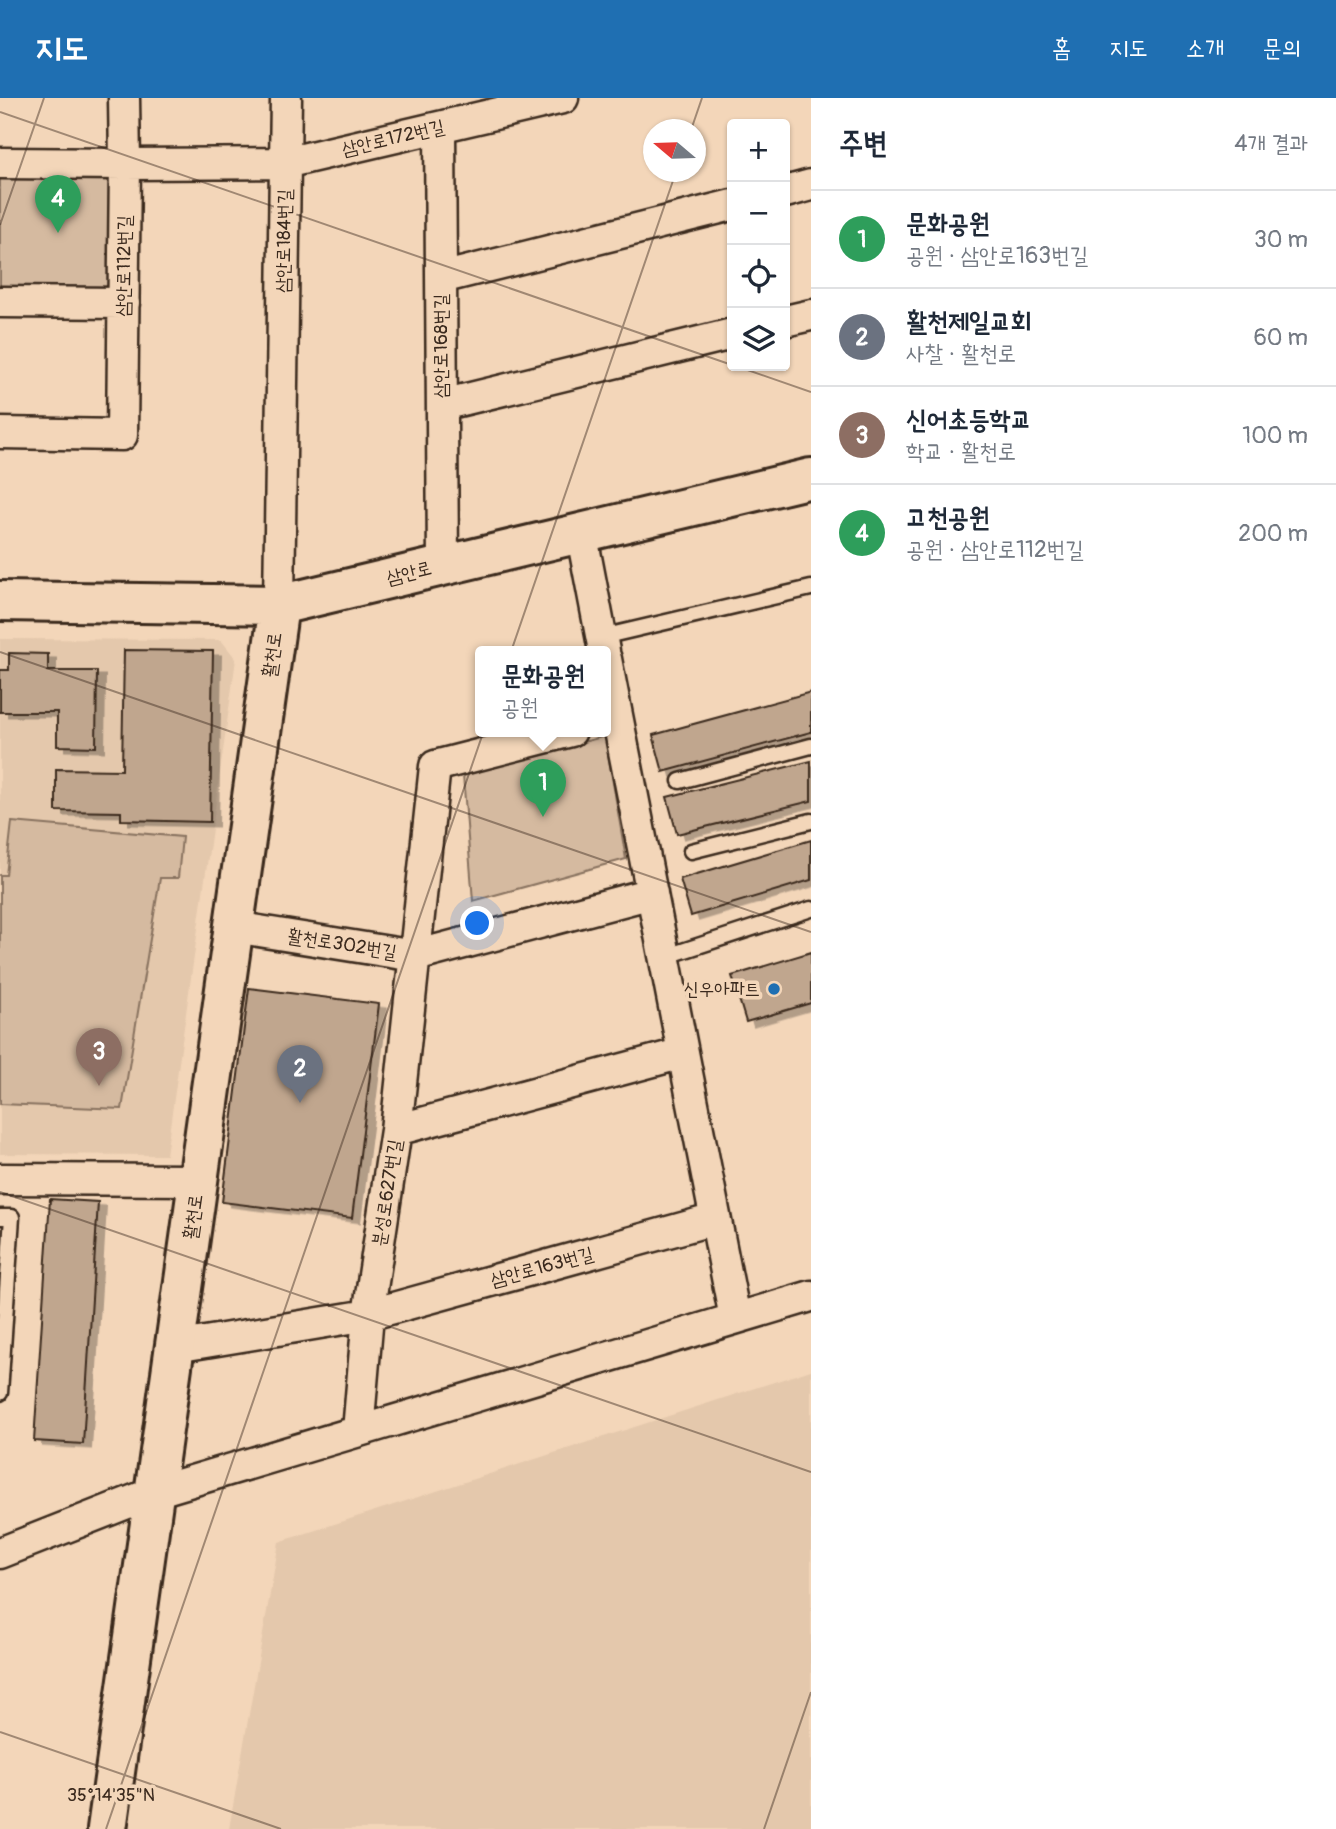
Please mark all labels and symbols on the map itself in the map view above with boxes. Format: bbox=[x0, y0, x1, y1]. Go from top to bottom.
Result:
street label: 삼안로172번길 bbox=[339, 115, 447, 161]
north arrow bbox=[643, 119, 706, 182]
pin: 4 bbox=[35, 175, 81, 233]
street label: 삼안로184번길 bbox=[271, 189, 297, 293]
street label: 삼안로112번길 bbox=[111, 215, 137, 317]
street label: 삼안로168번길 bbox=[429, 294, 453, 398]
street label: 삼안로 bbox=[384, 556, 434, 590]
street label: 활천로 bbox=[257, 631, 287, 679]
pin: 1 bbox=[520, 759, 566, 817]
your location bbox=[460, 906, 494, 940]
street label: 활천로302번길 bbox=[285, 923, 399, 965]
place label: 신우아파트 bbox=[684, 977, 760, 1001]
marker: 신우아파트 bbox=[766, 981, 782, 997]
pin: 3 bbox=[76, 1028, 122, 1086]
pin: 2 bbox=[277, 1045, 323, 1103]
street label: 분성로627번길 bbox=[367, 1138, 407, 1248]
street label: 활천로 bbox=[178, 1193, 208, 1241]
street label: 삼안로163번길 bbox=[488, 1242, 596, 1292]
text: 35°14'35"N bbox=[67, 1784, 155, 1807]

